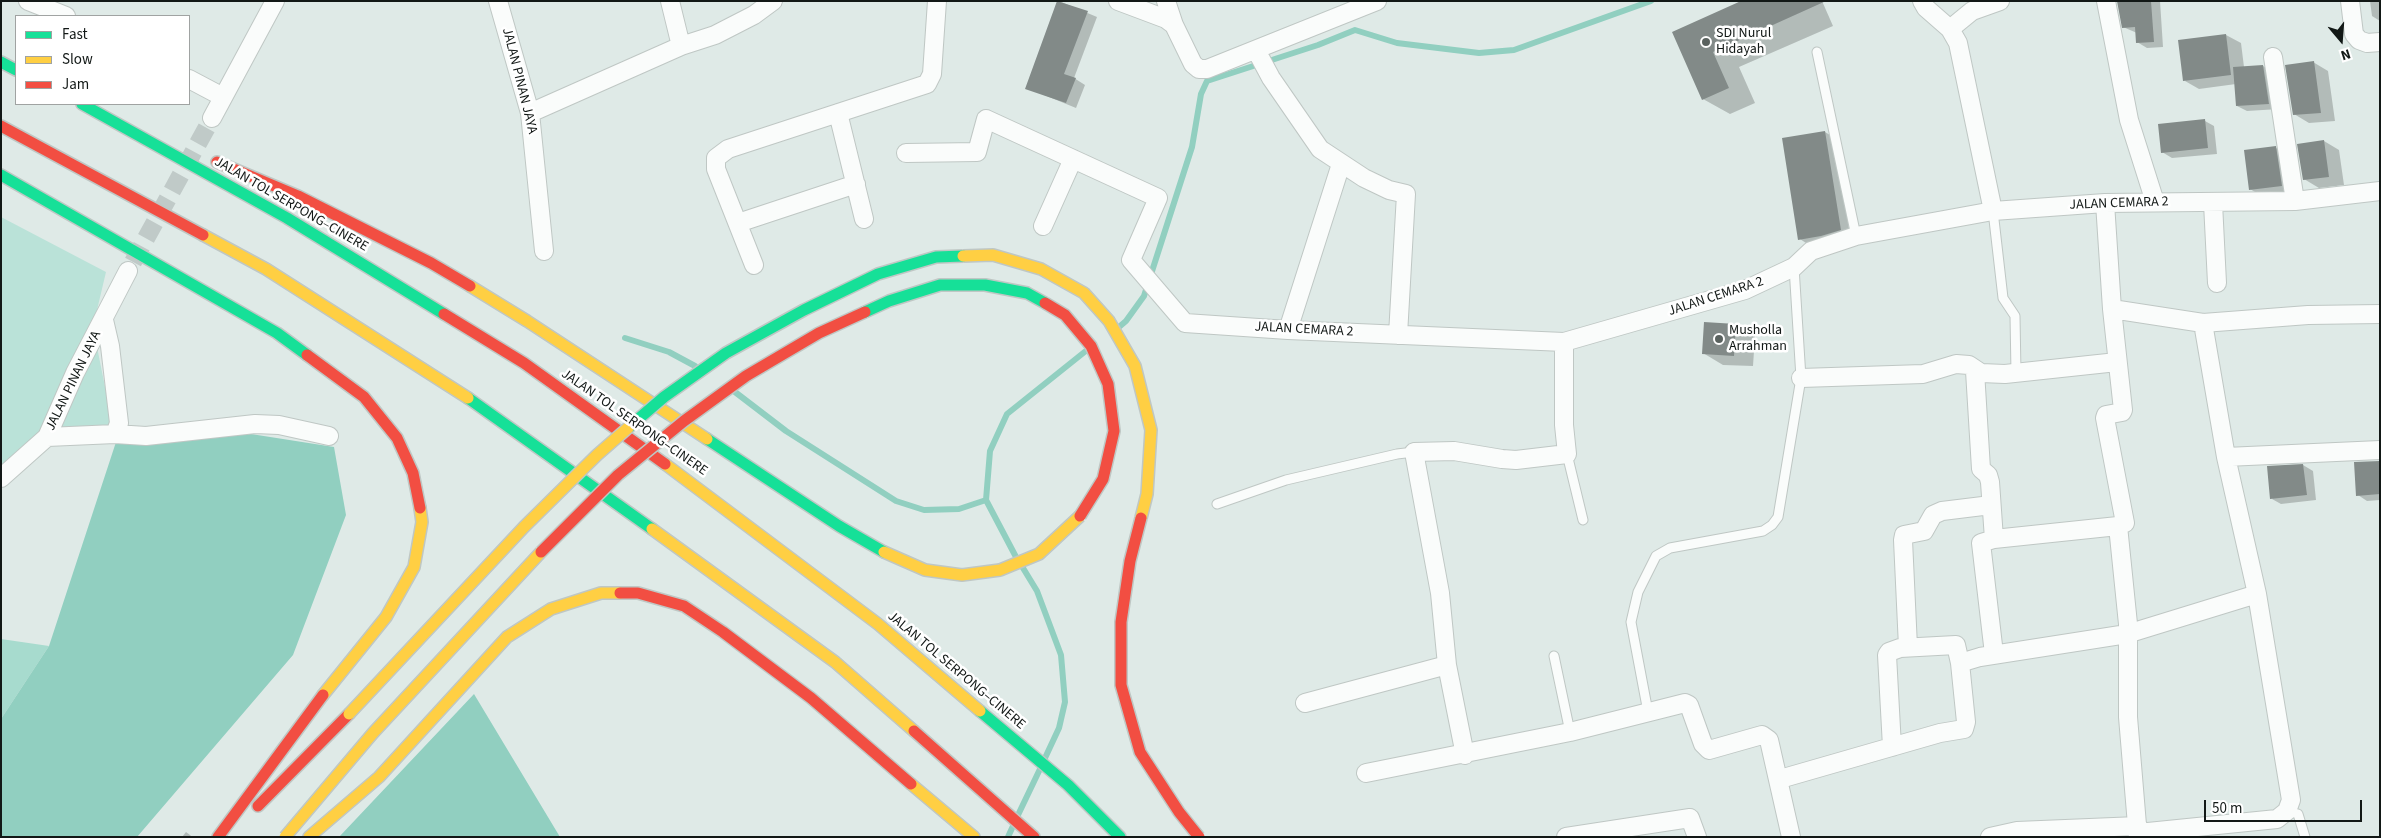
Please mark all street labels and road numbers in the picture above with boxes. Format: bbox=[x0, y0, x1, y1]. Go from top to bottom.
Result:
street label: JALAN PINAN JAYA bbox=[498, 26, 540, 136]
street label: JALAN TOL SERPONG–CINERE bbox=[211, 154, 371, 256]
street label: JALAN CEMARA 2 bbox=[2069, 194, 2169, 214]
street label: JALAN CEMARA 2 bbox=[1666, 274, 1766, 320]
street label: JALAN CEMARA 2 bbox=[1254, 319, 1354, 341]
street label: JALAN PINAN JAYA bbox=[43, 328, 105, 434]
street label: JALAN TOL SERPONG–CINERE bbox=[558, 366, 710, 480]
street label: JALAN TOL SERPONG–CINERE bbox=[884, 608, 1028, 734]

